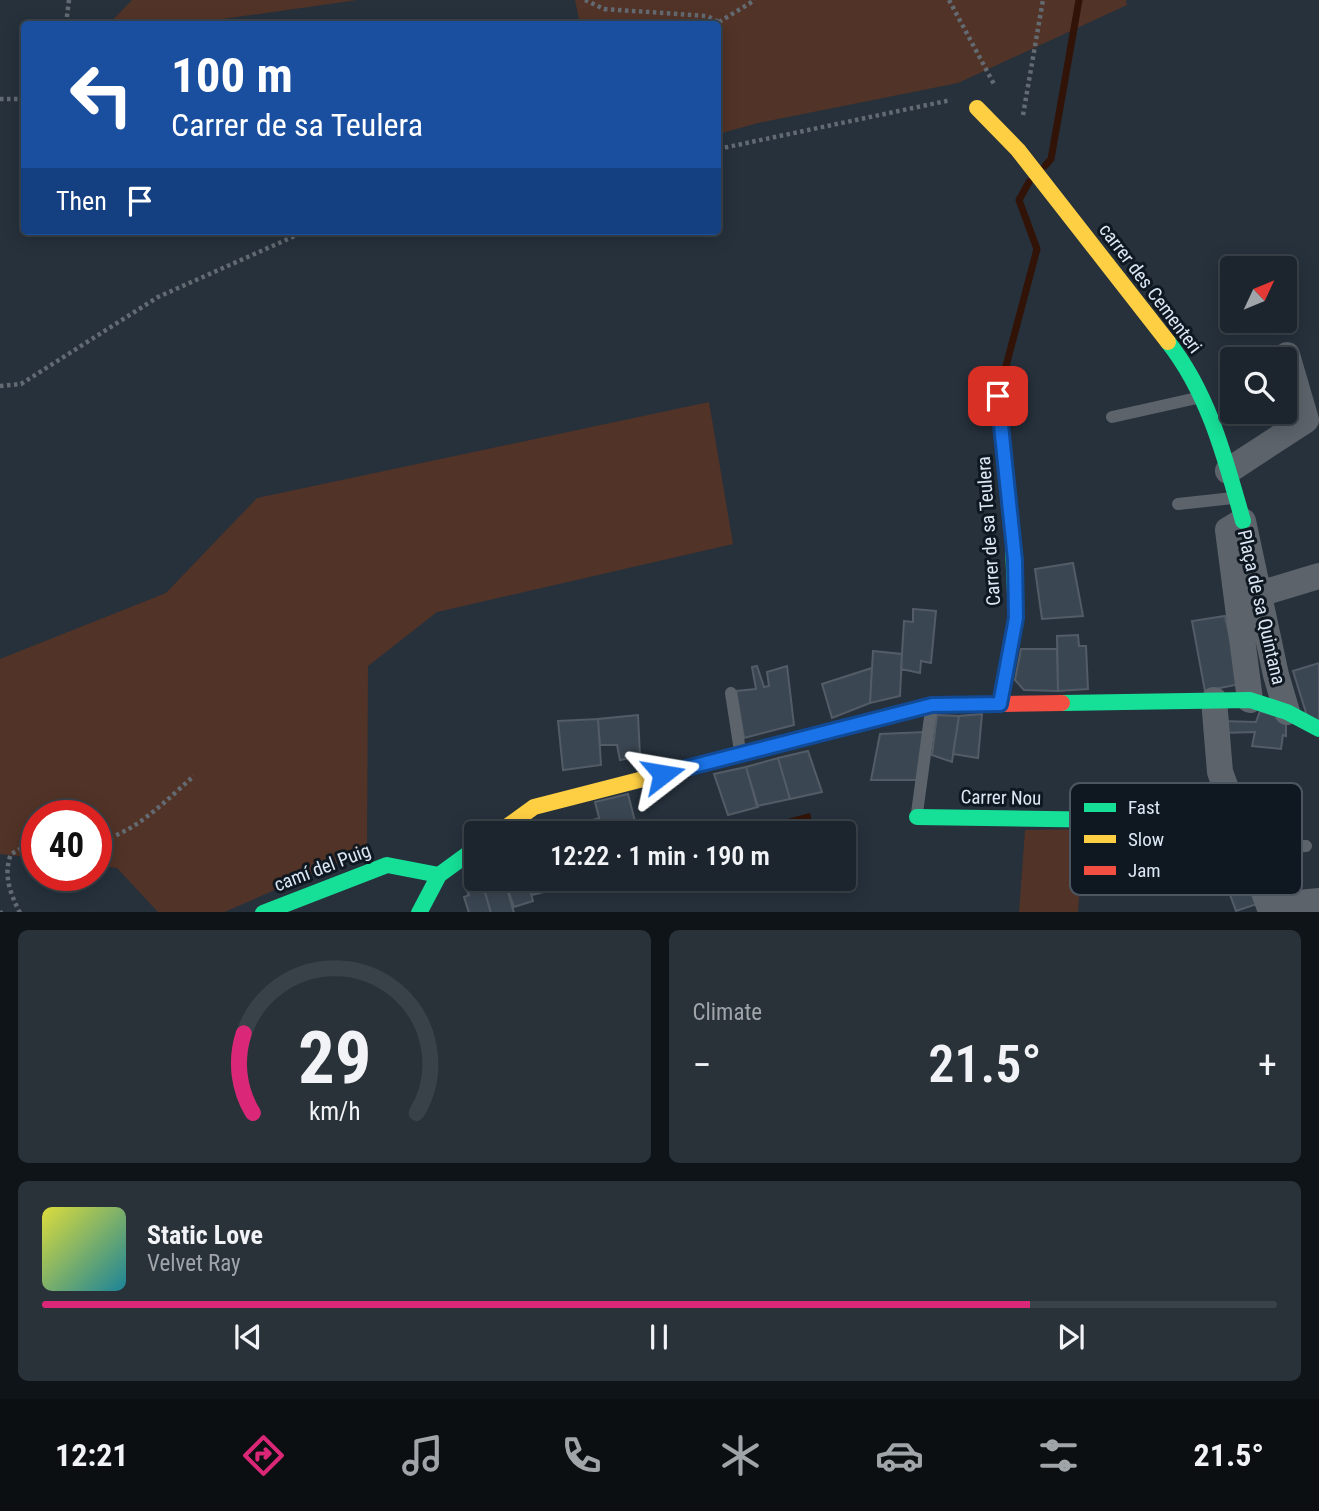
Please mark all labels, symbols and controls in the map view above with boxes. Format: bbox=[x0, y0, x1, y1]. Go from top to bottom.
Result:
text: 100 m bbox=[171, 47, 293, 104]
icon: left bbox=[56, 49, 147, 140]
text: Carrer de sa Teulera bbox=[171, 106, 423, 144]
icon: arrive bbox=[121, 182, 159, 220]
text: Then bbox=[56, 186, 107, 216]
street label: carrer des Cementeri bbox=[1094, 219, 1207, 358]
north arrow bbox=[1220, 256, 1297, 332]
map controls bbox=[1220, 256, 1297, 424]
button: search bbox=[1220, 347, 1297, 424]
pin bbox=[968, 366, 1028, 426]
icon: arrive bbox=[979, 377, 1017, 415]
street label: Carrer de sa Teulera bbox=[972, 456, 1005, 606]
street label: Plaça de sa Quintana bbox=[1233, 527, 1291, 687]
position arrow bbox=[626, 737, 700, 811]
legend bbox=[1070, 783, 1302, 895]
street label: Carrer Nou bbox=[960, 785, 1042, 810]
text: Fast bbox=[1128, 796, 1160, 819]
speed limit sign: 40 bbox=[21, 800, 112, 891]
text: Slow bbox=[1128, 828, 1164, 851]
street label: camí del Puig bbox=[271, 839, 374, 896]
text: 12:22 · 1 min · 190 m bbox=[550, 841, 770, 871]
text: Jam bbox=[1128, 859, 1161, 882]
text: Climate bbox=[693, 999, 762, 1026]
text: 29 bbox=[297, 1015, 371, 1101]
text: 21.5° bbox=[928, 1034, 1041, 1095]
text: − bbox=[693, 1043, 712, 1087]
text: + bbox=[1258, 1043, 1277, 1087]
text: km/h bbox=[309, 1096, 360, 1125]
text: Static Love bbox=[147, 1220, 263, 1250]
text: Velvet Ray bbox=[147, 1250, 241, 1277]
icon: previous bbox=[229, 1318, 267, 1356]
icon: pause bbox=[640, 1318, 678, 1356]
icon: next bbox=[1052, 1318, 1090, 1356]
icon: directions bbox=[239, 1431, 288, 1480]
icon: music bbox=[398, 1431, 447, 1480]
icon: phone bbox=[557, 1431, 606, 1480]
icon: climate bbox=[716, 1431, 765, 1480]
icon: car bbox=[875, 1431, 924, 1480]
icon: filters bbox=[1034, 1431, 1083, 1480]
text: 12:21 bbox=[55, 1436, 129, 1474]
text: 21.5° bbox=[1194, 1436, 1264, 1474]

